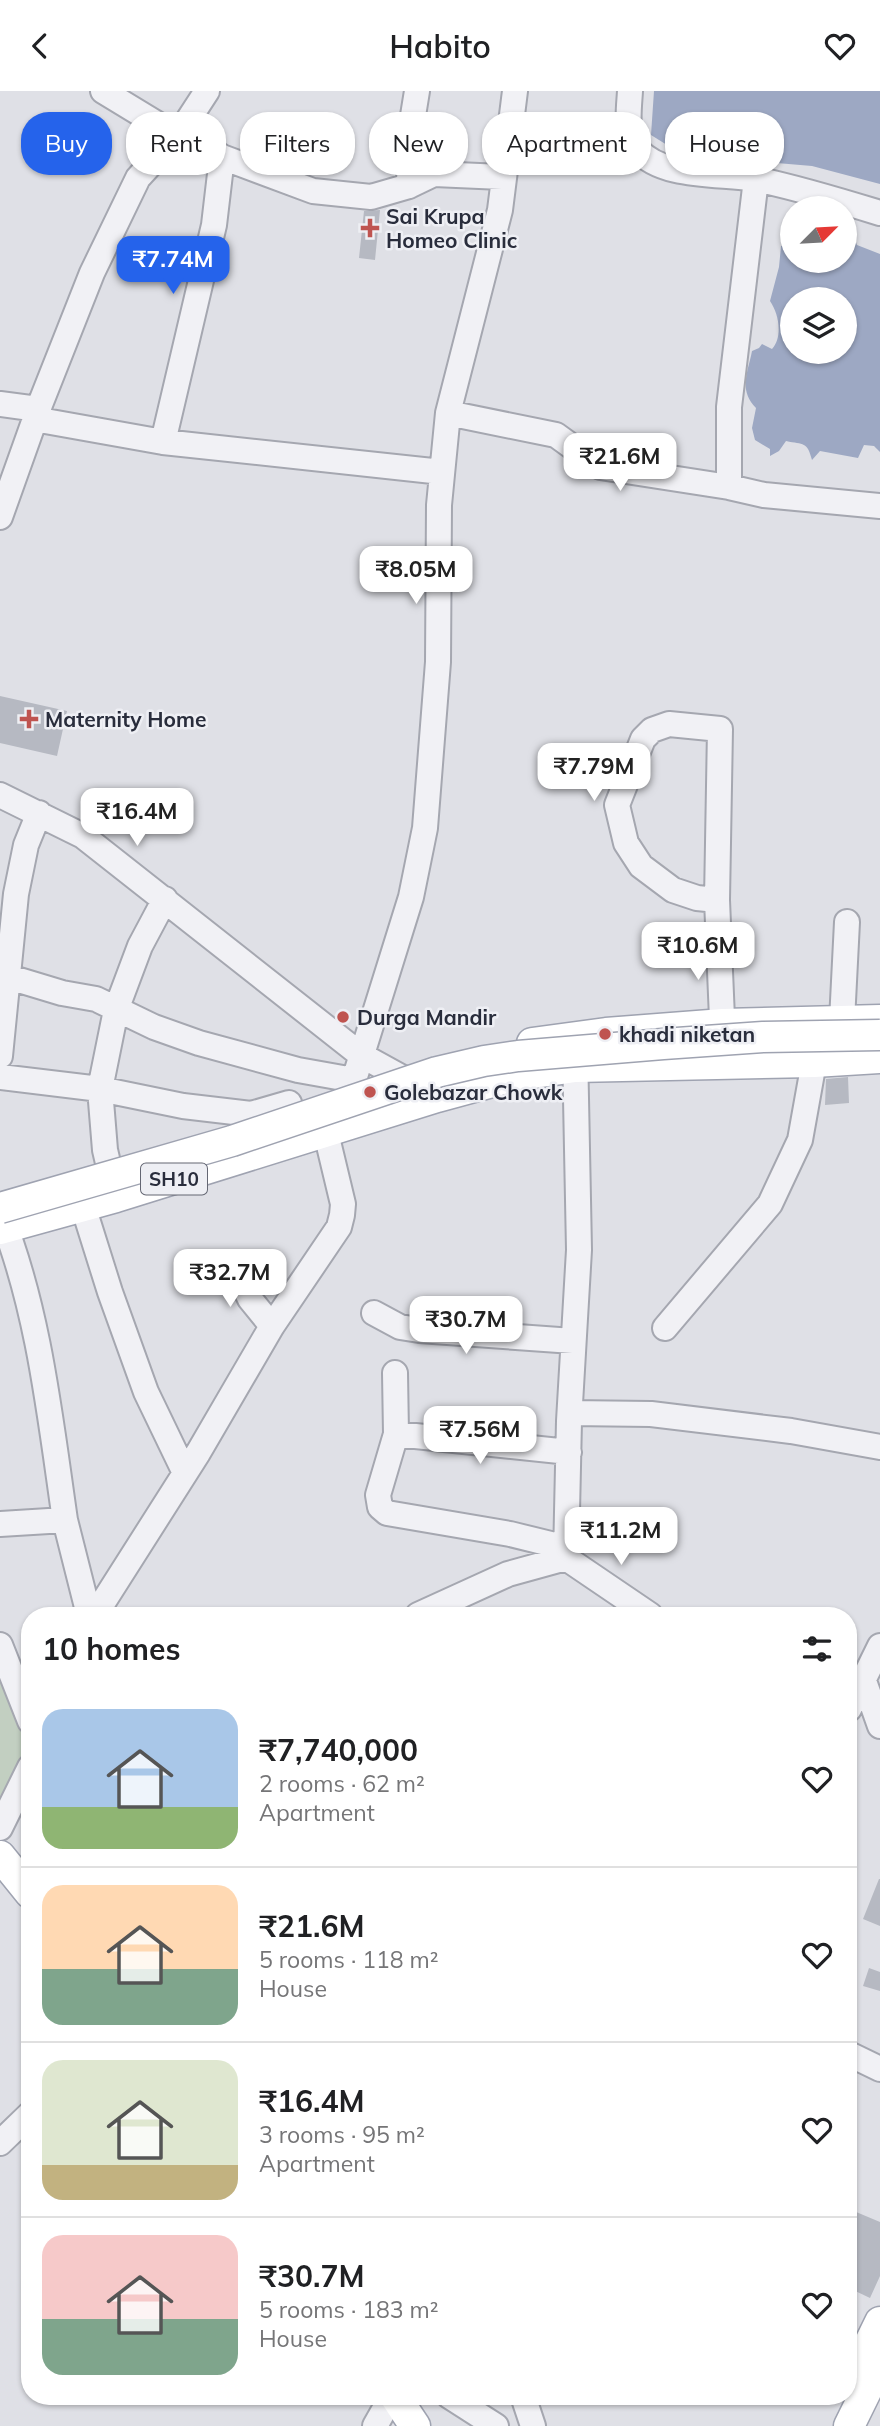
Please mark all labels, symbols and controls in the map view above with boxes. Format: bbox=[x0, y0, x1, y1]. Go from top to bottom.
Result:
text: Habito bbox=[389, 26, 491, 66]
icon: back bbox=[21, 27, 59, 65]
icon: heart bbox=[821, 27, 859, 65]
chip: Buy bbox=[21, 112, 112, 175]
chip: Rent bbox=[126, 112, 226, 175]
chip: Filters bbox=[240, 112, 355, 175]
chip: New bbox=[369, 112, 468, 175]
chip: Apartment bbox=[482, 112, 651, 175]
chip: House bbox=[665, 112, 784, 175]
north arrow bbox=[780, 196, 858, 273]
map controls bbox=[780, 196, 857, 364]
place label: Sai Krupa Homeo Clinic bbox=[386, 203, 517, 253]
marker: Sai Krupa Homeo Clinic bbox=[360, 218, 380, 238]
pin: ₹7.74M bbox=[116, 237, 230, 296]
text: ₹7.74M bbox=[133, 244, 213, 273]
button: layers bbox=[780, 287, 857, 364]
pin: ₹21.6M bbox=[563, 433, 677, 493]
text: ₹21.6M bbox=[580, 441, 660, 470]
pin: ₹8.05M bbox=[359, 547, 473, 606]
text: ₹8.05M bbox=[376, 554, 456, 583]
place label: Maternity Home bbox=[45, 706, 206, 732]
marker: Maternity Home bbox=[19, 709, 39, 729]
pin: ₹7.79M bbox=[537, 743, 651, 803]
text: ₹7.79M bbox=[554, 751, 634, 780]
pin: ₹16.4M bbox=[80, 789, 194, 848]
text: ₹16.4M bbox=[97, 796, 177, 825]
pin: ₹10.6M bbox=[641, 923, 755, 982]
text: ₹10.6M bbox=[658, 930, 738, 959]
place label: Durga Mandir bbox=[357, 1004, 497, 1030]
marker: Durga Mandir bbox=[335, 1009, 351, 1025]
place label: khadi niketan bbox=[619, 1021, 755, 1047]
marker: khadi niketan bbox=[597, 1026, 613, 1042]
place label: Golebazar Chowk bbox=[384, 1079, 563, 1105]
marker: Golebazar Chowk bbox=[362, 1084, 378, 1100]
road number: SH10 bbox=[141, 1163, 207, 1195]
pin: ₹32.7M bbox=[173, 1249, 287, 1309]
text: ₹32.7M bbox=[190, 1257, 270, 1286]
pin: ₹30.7M bbox=[409, 1297, 523, 1356]
text: ₹30.7M bbox=[426, 1304, 506, 1333]
pin: ₹7.56M bbox=[423, 1407, 537, 1466]
text: ₹7.56M bbox=[440, 1414, 520, 1443]
pin: ₹11.2M bbox=[564, 1507, 678, 1567]
text: ₹11.2M bbox=[581, 1515, 661, 1544]
text: 10 homes bbox=[42, 1630, 181, 1668]
icon: filters bbox=[798, 1630, 836, 1668]
text: ₹7,740,000 bbox=[259, 1731, 418, 1769]
icon: home bbox=[98, 1737, 182, 1821]
icon: heart bbox=[798, 1760, 836, 1798]
text: 2 rooms · 62 m² bbox=[259, 1769, 425, 1798]
text: Apartment bbox=[259, 1798, 375, 1827]
text: ₹21.6M bbox=[259, 1907, 365, 1945]
icon: home bbox=[98, 1913, 182, 1997]
icon: heart bbox=[798, 1936, 836, 1974]
text: 5 rooms · 118 m² bbox=[259, 1945, 439, 1974]
text: House bbox=[259, 1974, 327, 2003]
text: ₹16.4M bbox=[259, 2082, 365, 2120]
icon: home bbox=[98, 2088, 182, 2172]
icon: heart bbox=[798, 2111, 836, 2149]
text: 3 rooms · 95 m² bbox=[259, 2120, 425, 2149]
text: Apartment bbox=[259, 2149, 375, 2178]
text: ₹30.7M bbox=[259, 2257, 365, 2295]
icon: home bbox=[98, 2263, 182, 2347]
icon: heart bbox=[798, 2286, 836, 2324]
text: 5 rooms · 183 m² bbox=[259, 2295, 439, 2324]
text: House bbox=[259, 2324, 327, 2353]

